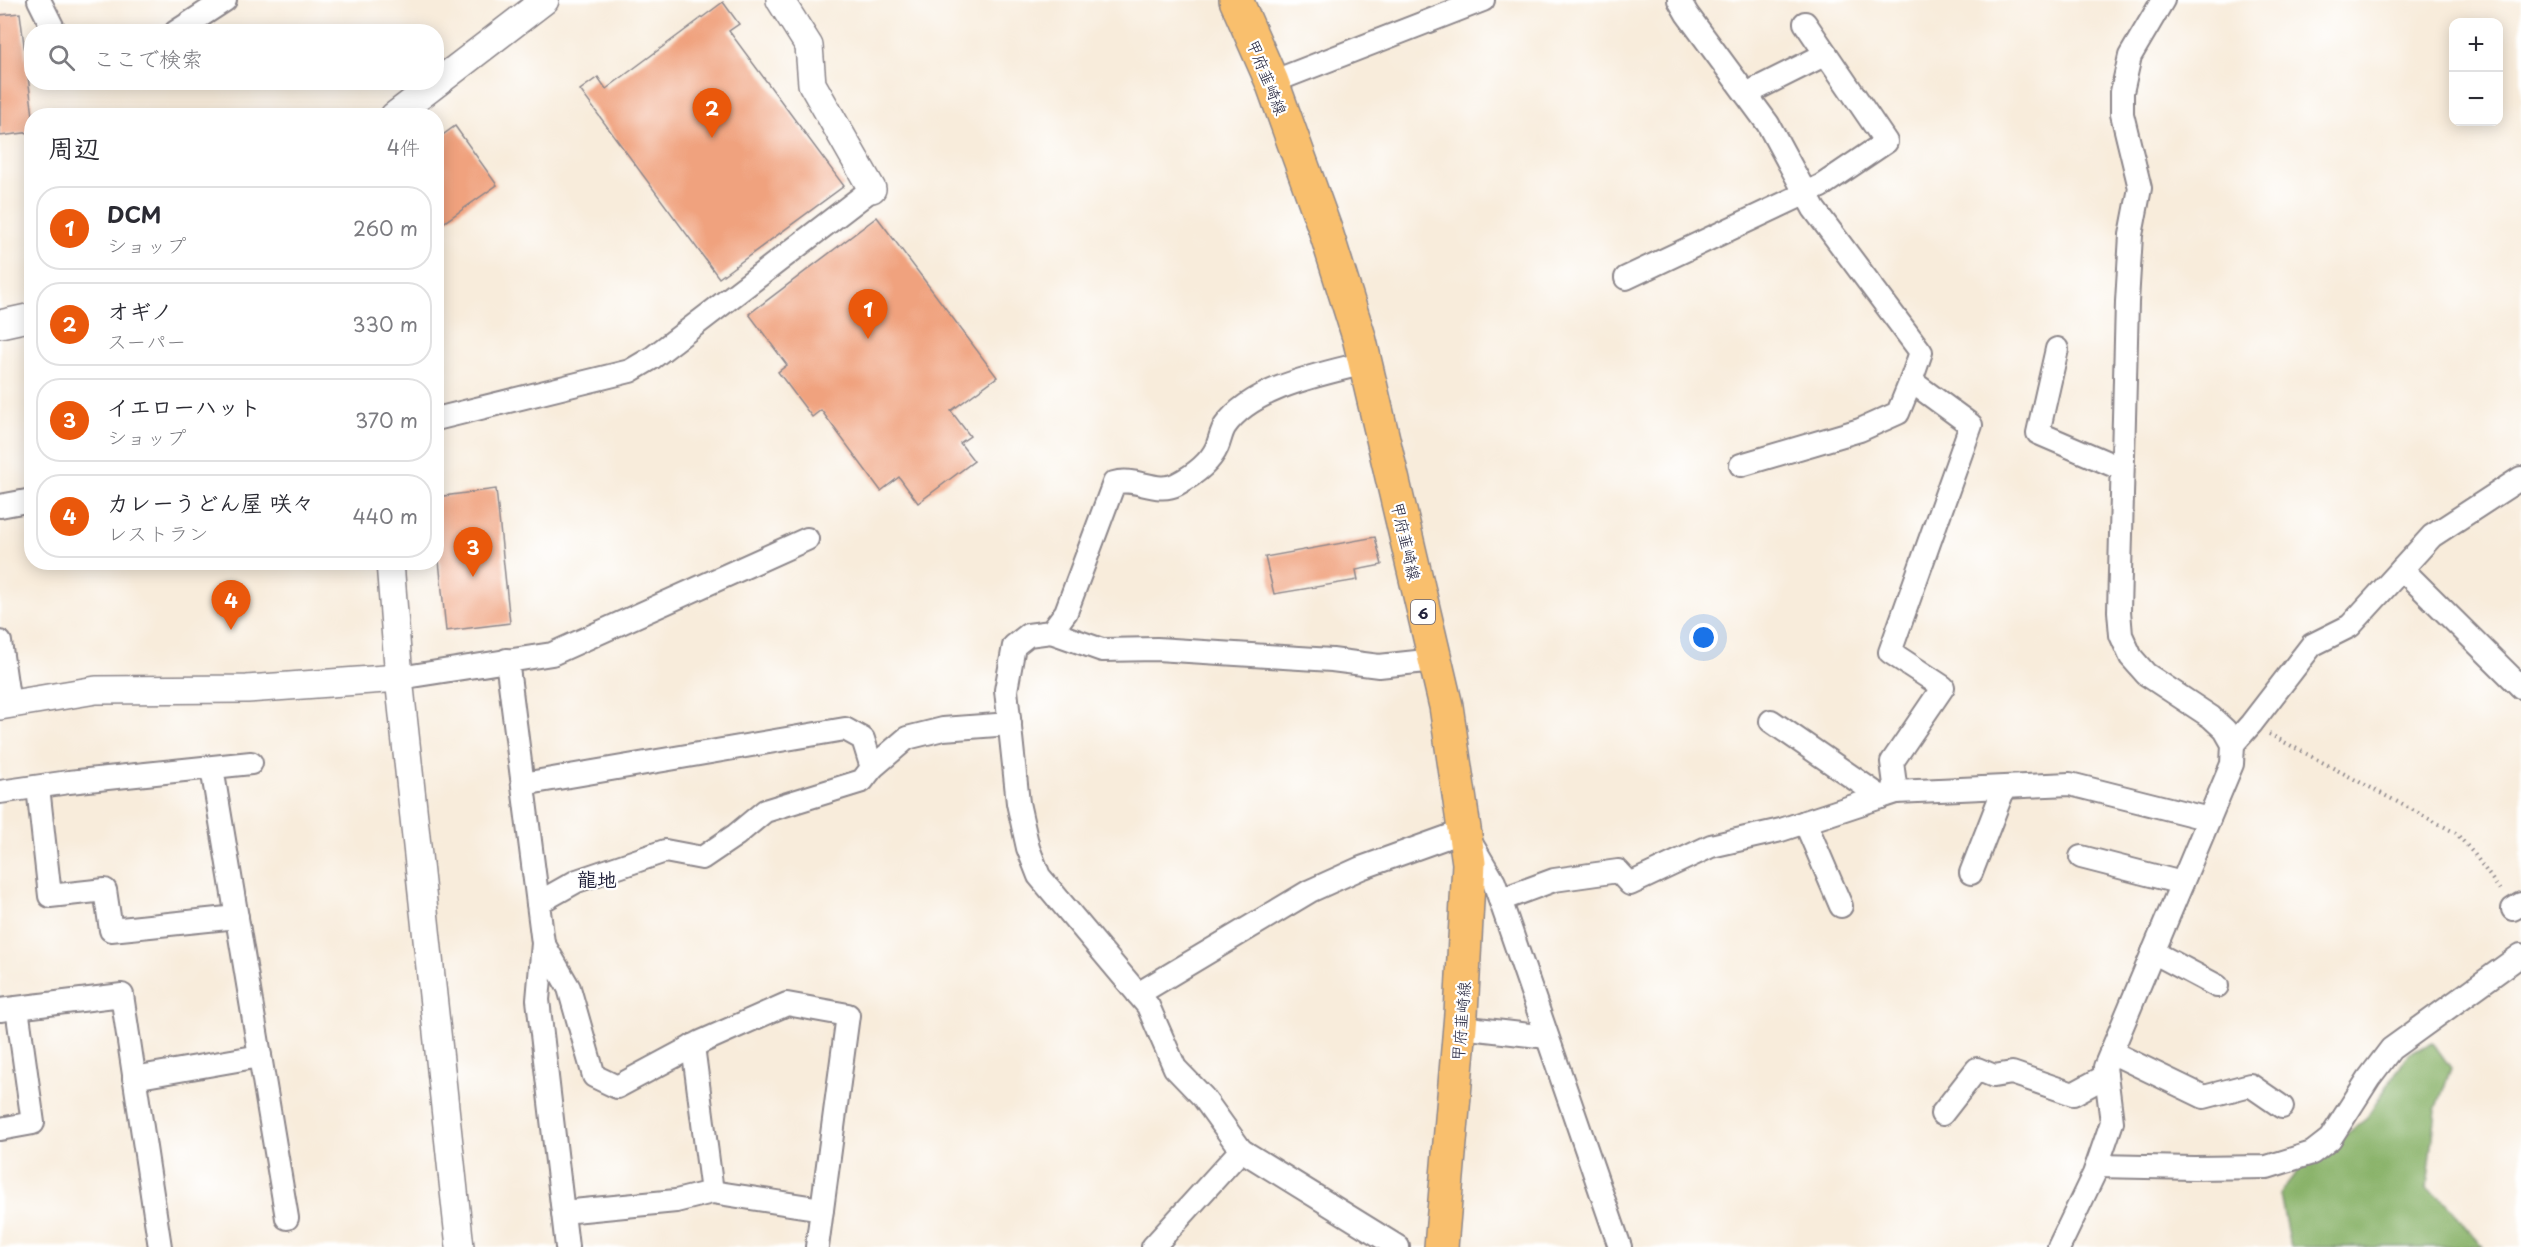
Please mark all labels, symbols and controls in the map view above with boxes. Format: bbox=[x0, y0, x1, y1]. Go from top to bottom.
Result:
map controls bbox=[2449, 18, 2503, 126]
button: + bbox=[2449, 18, 2503, 72]
search box bbox=[24, 24, 444, 90]
street label: 甲府韮崎線 bbox=[1242, 35, 1294, 119]
icon: search bbox=[45, 41, 78, 74]
text: ここで検索 bbox=[93, 41, 203, 74]
button: − bbox=[2449, 72, 2503, 126]
pin: 2 bbox=[692, 88, 732, 138]
text: 周辺 bbox=[48, 128, 100, 167]
text: 4件 bbox=[387, 132, 420, 162]
text: DCM bbox=[107, 197, 161, 230]
text: 1 bbox=[65, 213, 74, 243]
text: 260 m bbox=[353, 213, 418, 243]
text: ショップ bbox=[107, 230, 186, 260]
pin: 1 bbox=[848, 290, 888, 339]
text: オギノ bbox=[107, 293, 173, 326]
text: 2 bbox=[62, 309, 77, 339]
text: 330 m bbox=[352, 309, 418, 339]
text: スーパー bbox=[107, 326, 186, 356]
text: イエローハット bbox=[107, 389, 261, 422]
text: 3 bbox=[63, 405, 76, 435]
text: 370 m bbox=[355, 405, 418, 435]
text: ショップ bbox=[107, 422, 186, 452]
text: カレーうどん屋 咲々 bbox=[107, 485, 314, 518]
street label: 甲府韮崎線 bbox=[1386, 499, 1428, 583]
text: 4 bbox=[63, 501, 76, 531]
text: 440 m bbox=[353, 501, 418, 531]
text: レストラン bbox=[107, 518, 209, 548]
pin: 3 bbox=[454, 528, 492, 577]
pin: 4 bbox=[212, 580, 250, 630]
road number: 6 bbox=[1411, 600, 1435, 624]
your location bbox=[1689, 623, 1718, 652]
district label: 龍地 bbox=[577, 864, 617, 894]
street label: 甲府韮崎線 bbox=[1445, 980, 1475, 1062]

